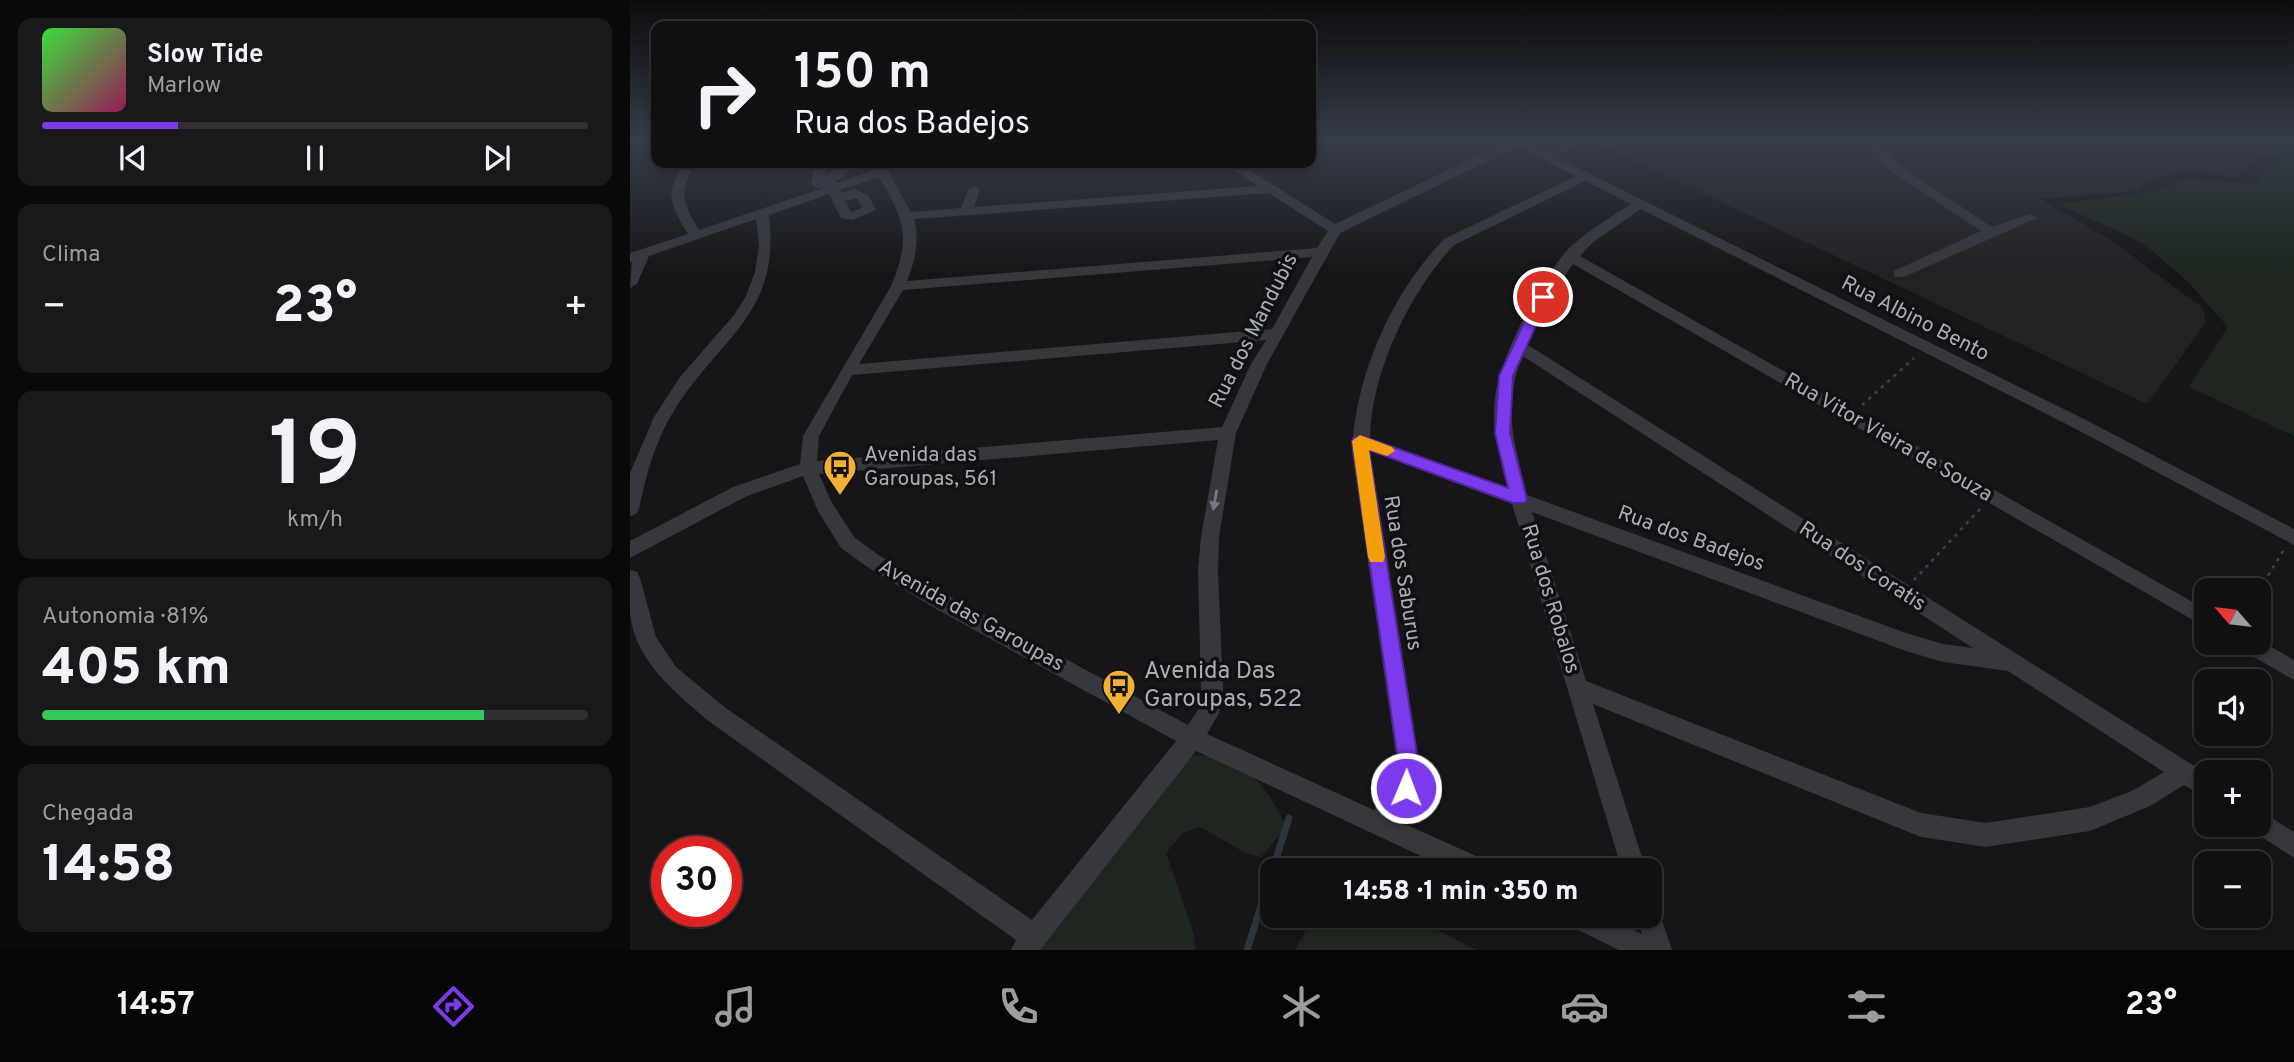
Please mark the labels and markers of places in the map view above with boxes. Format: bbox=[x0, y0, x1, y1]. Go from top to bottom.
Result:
pin bbox=[1513, 267, 1573, 327]
place label: Avenida das Garoupas, 561 bbox=[864, 442, 997, 493]
bus stop icon: Avenida das Garoupas, 561 bbox=[821, 448, 859, 497]
place label: Avenida Das Garoupas, 522 bbox=[1144, 657, 1302, 715]
bus stop icon: Avenida Das Garoupas, 522 bbox=[1100, 667, 1138, 716]

